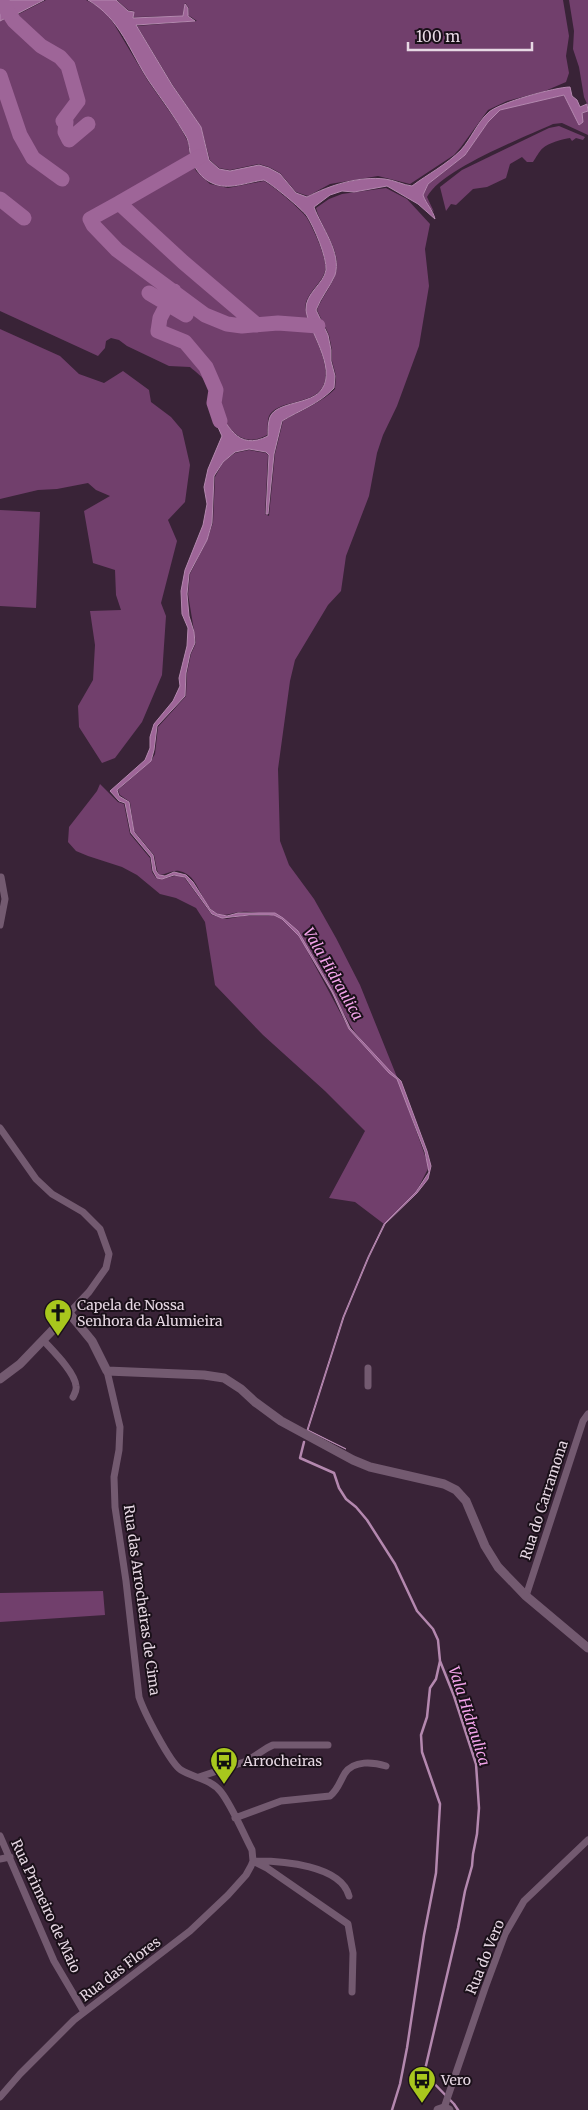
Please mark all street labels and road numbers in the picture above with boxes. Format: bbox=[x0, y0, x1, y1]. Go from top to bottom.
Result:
street label: Rua do Carramona bbox=[516, 1437, 572, 1562]
street label: Rua das Arrocheiras de Cima bbox=[120, 1504, 164, 1697]
street label: Rua Primeiro de Maio bbox=[7, 1836, 85, 1976]
street label: Rua do Vero bbox=[462, 1917, 508, 1997]
street label: Rua das Flores bbox=[76, 1933, 164, 2005]

